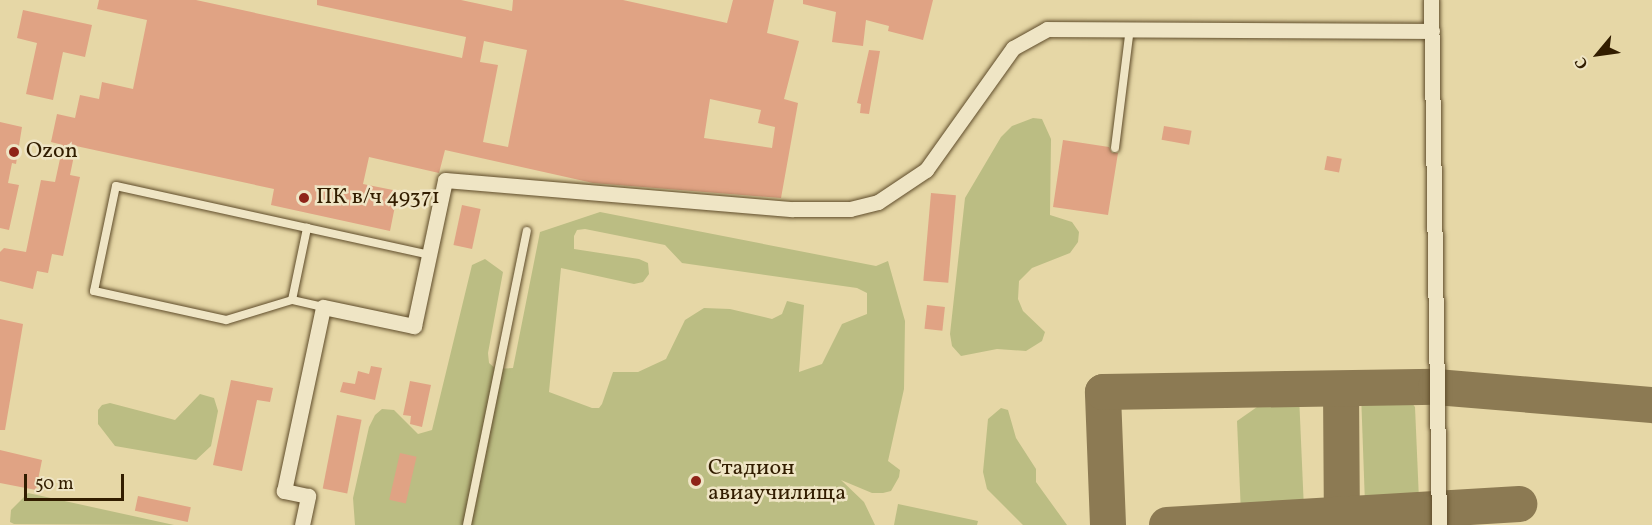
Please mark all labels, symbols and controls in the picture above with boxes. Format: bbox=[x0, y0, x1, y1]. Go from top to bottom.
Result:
north arrow bbox=[1568, 24, 1628, 84]
text: С bbox=[1570, 53, 1594, 73]
place label: Ozon bbox=[26, 139, 78, 165]
marker: Ozon bbox=[7, 145, 21, 159]
place label: ПК в/ч 49371 bbox=[316, 185, 440, 211]
marker: ПК в/ч 49371 bbox=[297, 191, 311, 205]
place label: Стадион авиаучилища bbox=[708, 455, 846, 506]
scale bar bbox=[27, 462, 128, 500]
text: 50 m bbox=[35, 472, 74, 497]
marker: Стадион авиаучилища bbox=[689, 474, 703, 488]

